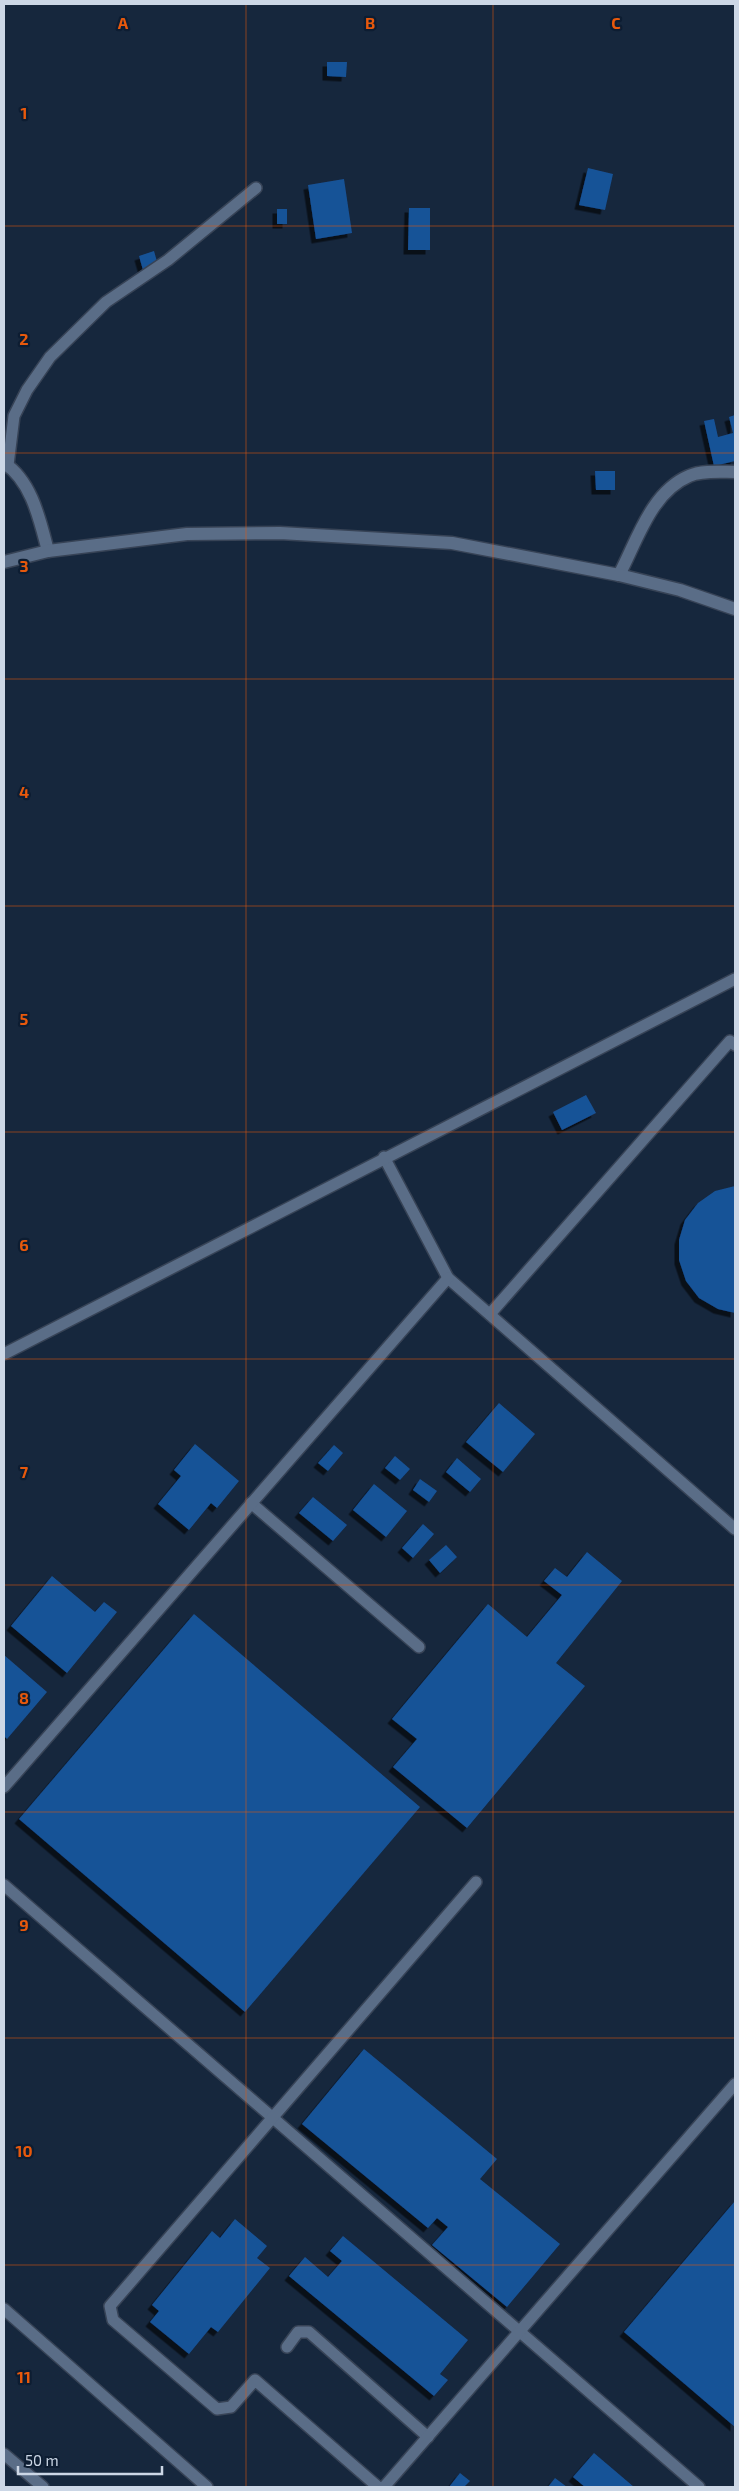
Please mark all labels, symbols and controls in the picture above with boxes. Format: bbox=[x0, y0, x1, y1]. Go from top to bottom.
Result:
text: A bbox=[118, 13, 129, 32]
text: B bbox=[365, 13, 375, 32]
text: C bbox=[611, 13, 621, 32]
text: 1 bbox=[21, 103, 27, 122]
text: 2 bbox=[19, 329, 29, 348]
text: 3 bbox=[19, 556, 29, 575]
text: 4 bbox=[19, 782, 29, 801]
text: 5 bbox=[20, 1009, 29, 1028]
text: 6 bbox=[19, 1235, 29, 1254]
text: 7 bbox=[20, 1462, 29, 1481]
text: 8 bbox=[19, 1688, 29, 1707]
text: 9 bbox=[19, 1915, 29, 1934]
text: 10 bbox=[15, 2141, 33, 2160]
text: 11 bbox=[17, 2367, 31, 2386]
scale bar bbox=[18, 2444, 161, 2476]
text: 50 m bbox=[25, 2451, 59, 2469]

